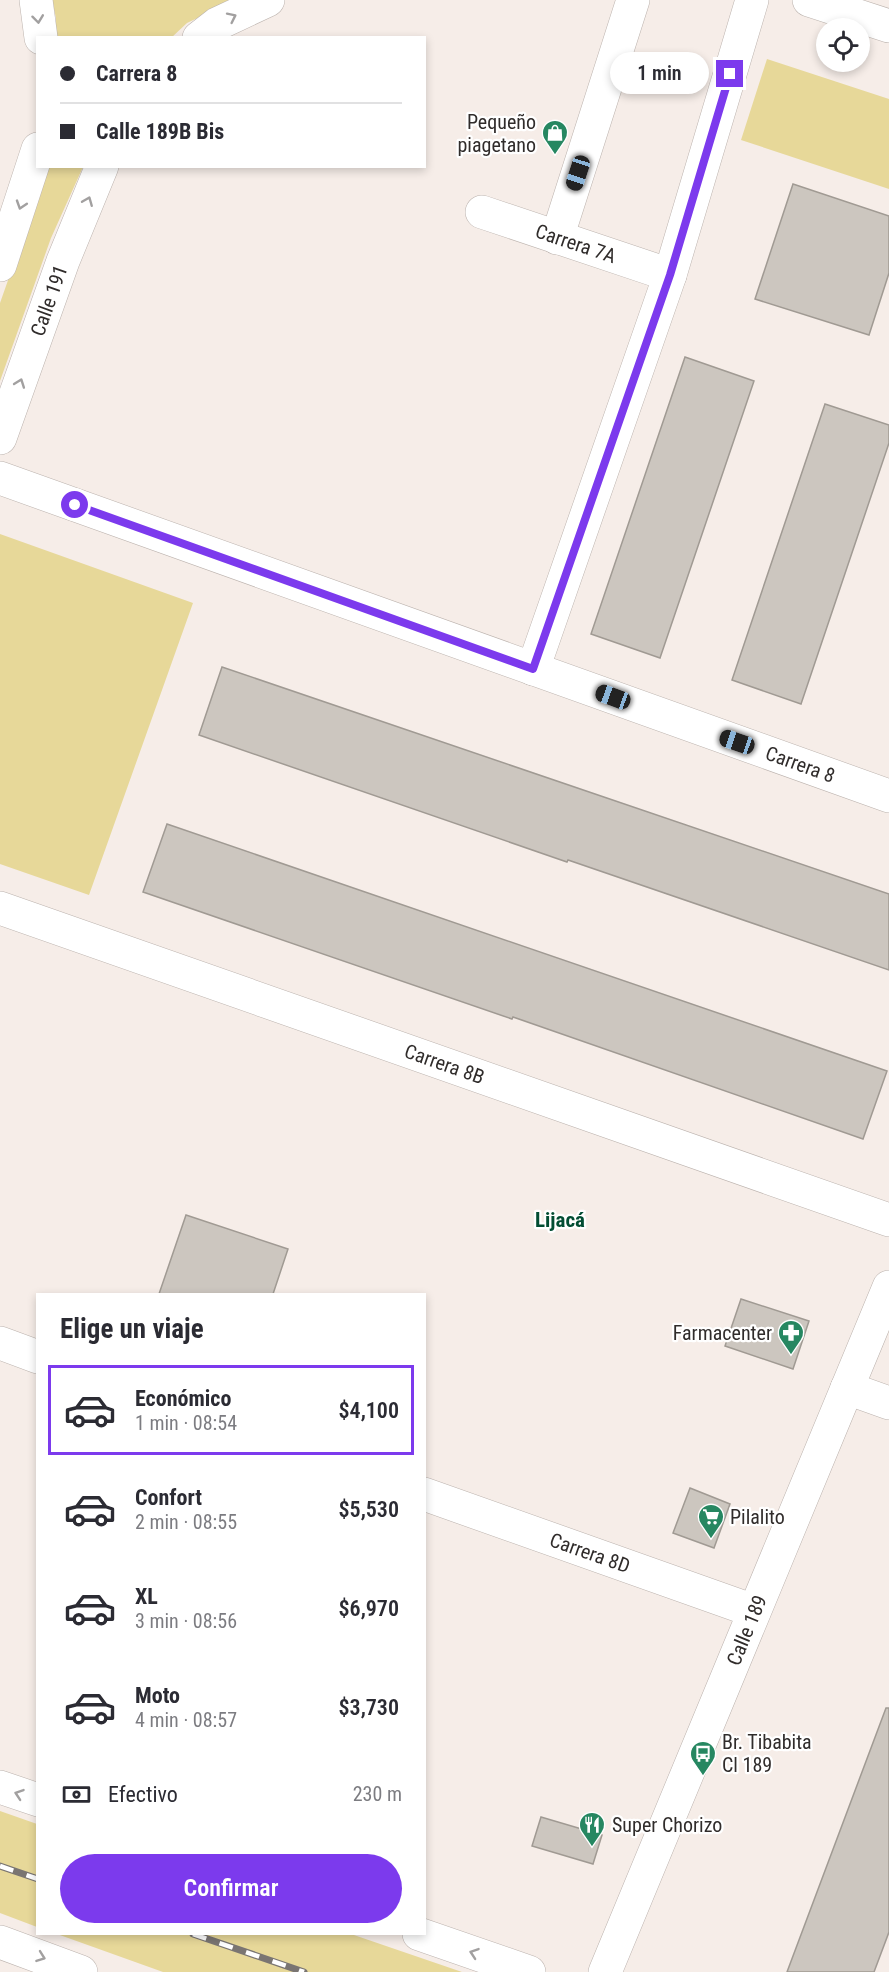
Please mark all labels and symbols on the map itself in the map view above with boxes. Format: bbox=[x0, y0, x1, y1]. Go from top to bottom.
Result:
one-way arrow bbox=[226, 12, 237, 24]
one-way arrow bbox=[32, 14, 44, 23]
callout: 1 min bbox=[610, 53, 709, 95]
route end bbox=[716, 60, 743, 87]
place label: Pequeño piagetano bbox=[458, 110, 536, 157]
shop icon: Pequeño piagetano bbox=[540, 118, 570, 156]
car bbox=[564, 153, 592, 193]
one-way arrow bbox=[81, 196, 93, 207]
one-way arrow bbox=[15, 199, 28, 210]
street label: Carrera 7A bbox=[532, 219, 620, 268]
street label: Calle 191 bbox=[25, 262, 73, 339]
one-way arrow bbox=[12, 378, 25, 389]
route start bbox=[61, 491, 88, 518]
car bbox=[593, 682, 633, 712]
car bbox=[717, 728, 757, 756]
street label: Carrera 8 bbox=[762, 741, 838, 788]
street label: Carrera 8B bbox=[401, 1039, 488, 1089]
district label: Lijacá bbox=[535, 1208, 585, 1232]
pharmacy icon: Farmacenter bbox=[776, 1318, 806, 1356]
place label: Farmacenter bbox=[673, 1321, 772, 1345]
supermarket icon: Pilalito bbox=[696, 1502, 726, 1540]
place label: Pilalito bbox=[730, 1505, 785, 1529]
street label: Carrera 8D bbox=[547, 1528, 633, 1578]
street label: Calle 189 bbox=[722, 1592, 772, 1669]
place label: Br. Tibabita Cl 189 bbox=[722, 1730, 812, 1777]
bus stop icon: Br. Tibabita Cl 189 bbox=[688, 1739, 718, 1777]
one-way arrow bbox=[14, 1788, 25, 1801]
restaurant icon: Super Chorizo bbox=[577, 1810, 607, 1848]
place label: Super Chorizo bbox=[612, 1813, 722, 1837]
one-way arrow bbox=[469, 1947, 480, 1960]
one-way arrow bbox=[35, 1950, 46, 1962]

